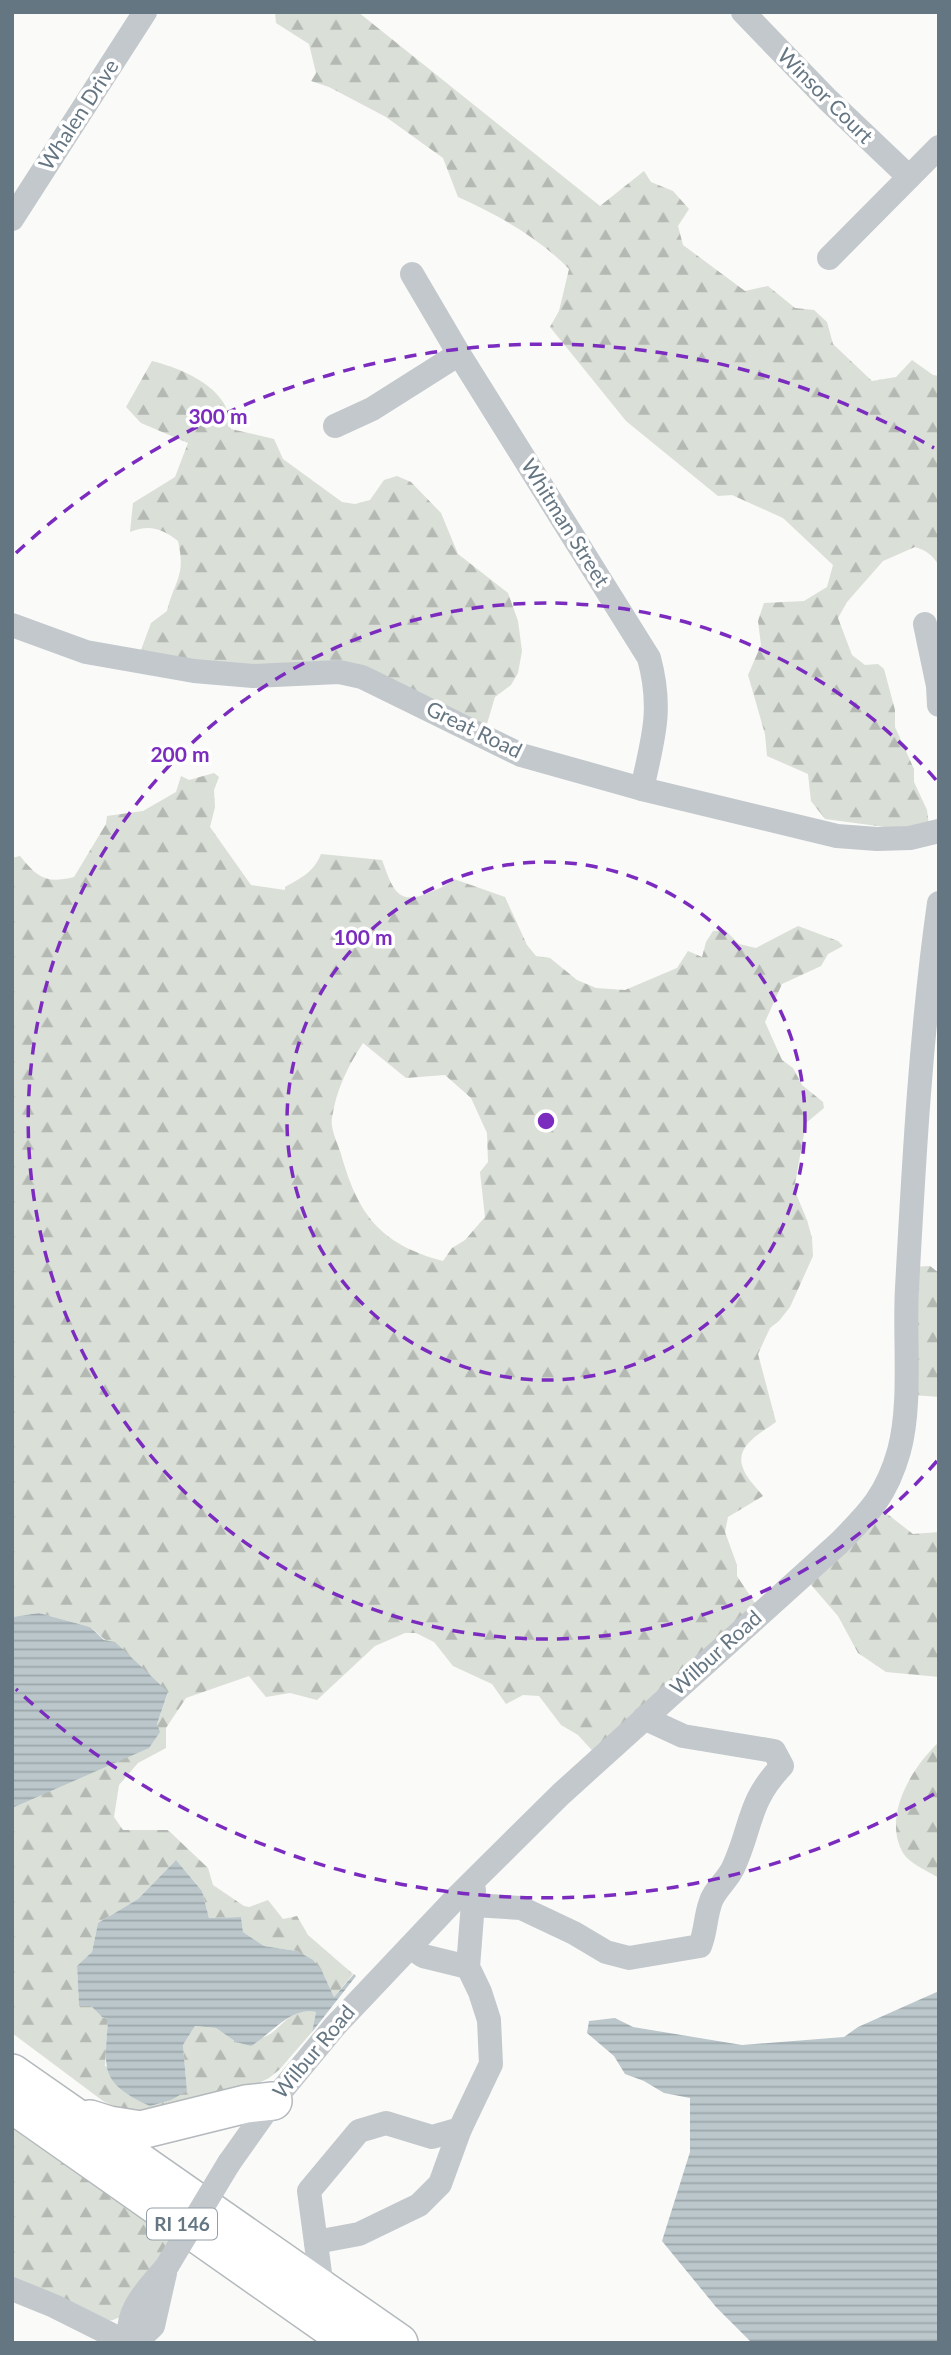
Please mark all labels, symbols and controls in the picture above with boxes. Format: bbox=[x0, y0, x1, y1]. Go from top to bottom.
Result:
street label: Winsor Court bbox=[773, 42, 879, 148]
street label: Whalen Drive bbox=[33, 54, 123, 174]
text: 300 m bbox=[188, 403, 248, 428]
street label: Whitman Street bbox=[517, 454, 616, 591]
street label: Great Road bbox=[423, 695, 527, 763]
text: 200 m bbox=[150, 741, 210, 766]
text: 100 m bbox=[333, 924, 393, 949]
centre of rings bbox=[534, 1109, 558, 1133]
street label: Wilbur Road bbox=[664, 1604, 766, 1699]
street label: Wilbur Road bbox=[267, 1999, 359, 2103]
road number: RI 146 bbox=[147, 2208, 217, 2240]

